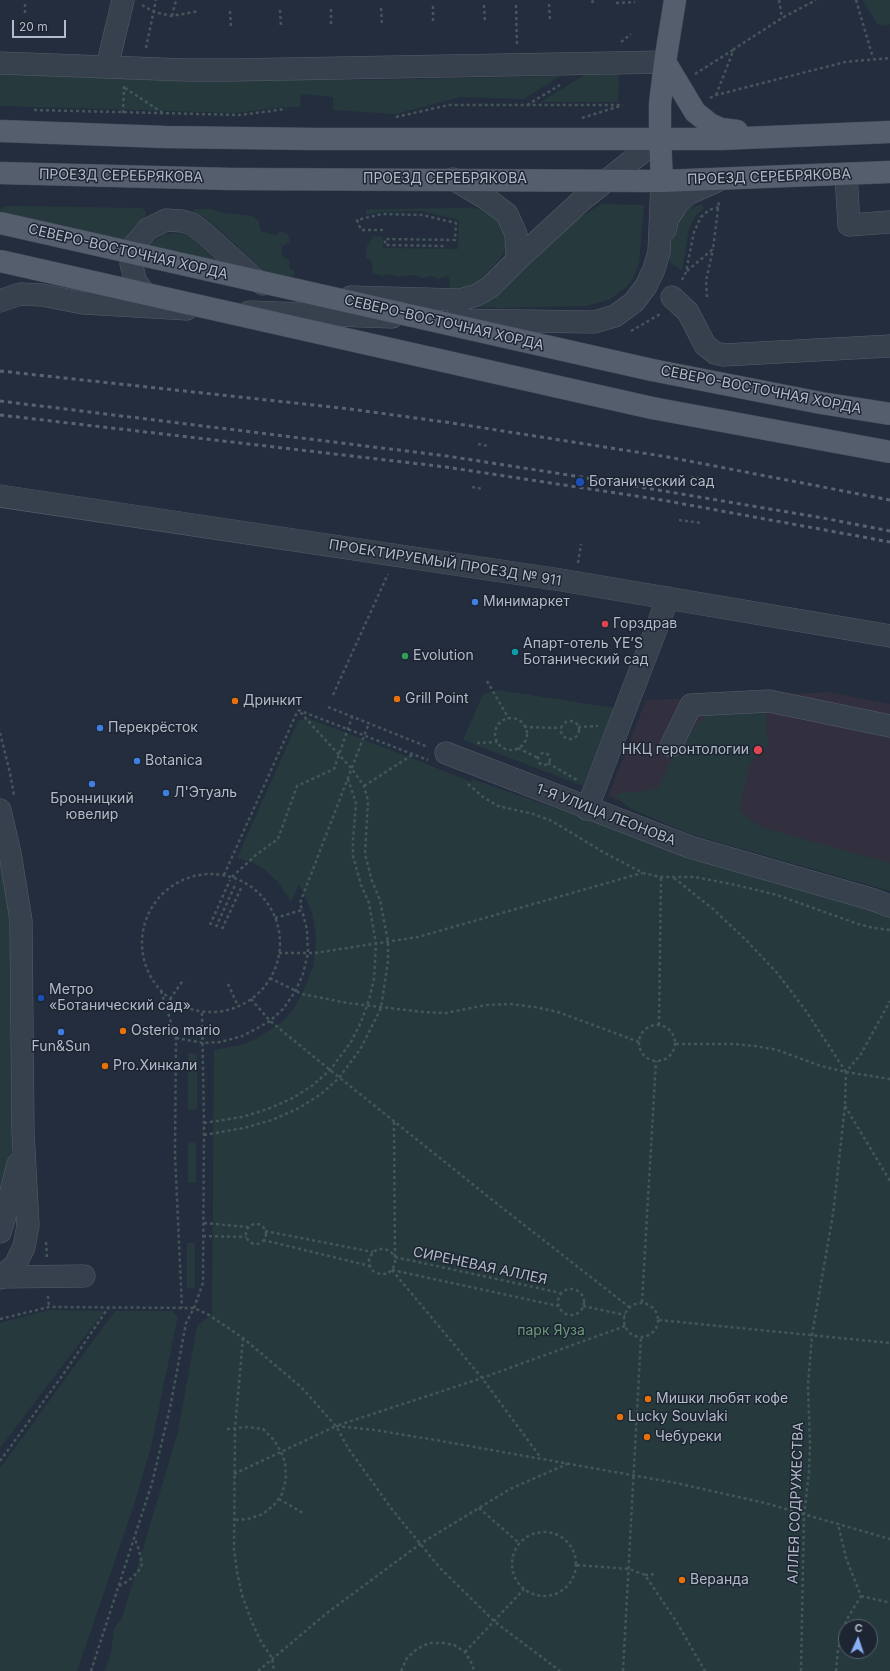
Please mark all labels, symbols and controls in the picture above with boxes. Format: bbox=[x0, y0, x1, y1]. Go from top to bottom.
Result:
scale bar bbox=[14, 12, 68, 38]
text: 20 m bbox=[19, 19, 48, 34]
street label: ПРОЕЗД СЕРЕБРЯКОВА bbox=[39, 166, 203, 186]
street label: ПРОЕЗД СЕРЕБРЯКОВА bbox=[687, 166, 851, 188]
street label: ПРОЕЗД СЕРЕБРЯКОВА bbox=[363, 171, 527, 187]
street label: СЕВЕРО-ВОСТОЧНАЯ ХОРДА bbox=[27, 221, 229, 283]
street label: СЕВЕРО-ВОСТОЧНАЯ ХОРДА bbox=[343, 292, 545, 354]
street label: СЕВЕРО-ВОСТОЧНАЯ ХОРДА bbox=[659, 362, 863, 418]
place label: Ботанический сад bbox=[589, 474, 714, 490]
marker: Ботанический сад bbox=[574, 476, 586, 488]
street label: ПРОЕКТИРУЕМЫЙ ПРОЕЗД № 911 bbox=[328, 536, 562, 590]
place label: Минимаркет bbox=[483, 594, 570, 610]
marker: Минимаркет bbox=[470, 597, 480, 607]
place label: Горздрав bbox=[613, 616, 677, 632]
marker: Горздрав bbox=[600, 619, 610, 629]
place label: Апарт-отель YE’S Ботанический сад bbox=[523, 636, 648, 668]
marker: Апарт-отель YE’S Ботанический сад bbox=[510, 647, 520, 657]
place label: Evolution bbox=[413, 648, 474, 664]
marker: Evolution bbox=[400, 651, 410, 661]
place label: Grill Point bbox=[405, 691, 469, 707]
place label: Дринкит bbox=[243, 693, 302, 709]
marker: Grill Point bbox=[392, 694, 402, 704]
marker: Дринкит bbox=[230, 696, 240, 706]
place label: Перекрёсток bbox=[108, 720, 198, 736]
marker: Перекрёсток bbox=[95, 723, 105, 733]
place label: НКЦ геронтологии bbox=[622, 742, 749, 758]
marker: НКЦ геронтологии bbox=[752, 744, 764, 756]
place label: Botanica bbox=[145, 753, 203, 769]
marker: Botanica bbox=[132, 756, 142, 766]
marker: Бронницкий ювелир bbox=[87, 779, 97, 789]
street label: 1-Я УЛИЦА ЛЕОНОВА bbox=[534, 781, 678, 849]
place label: Л'Этуаль bbox=[174, 785, 237, 801]
marker: Л'Этуаль bbox=[161, 788, 171, 798]
place label: Бронницкий ювелир bbox=[50, 791, 134, 824]
place label: Метро «Ботанический сад» bbox=[49, 982, 191, 1014]
marker: Метро «Ботанический сад» bbox=[36, 993, 46, 1003]
place label: Osterio mario bbox=[131, 1023, 220, 1039]
marker: Osterio mario bbox=[118, 1026, 128, 1036]
marker: Fun&Sun bbox=[56, 1027, 66, 1037]
place label: Fun&Sun bbox=[32, 1039, 90, 1055]
place label: Pro.Хинкали bbox=[113, 1058, 197, 1074]
marker: Pro.Хинкали bbox=[100, 1061, 110, 1071]
street label: СИРЕНЕВАЯ АЛЛЕЯ bbox=[411, 1244, 549, 1288]
park label: парк Яуза bbox=[517, 1323, 585, 1339]
place label: Мишки любят кофе bbox=[656, 1391, 788, 1407]
marker: Мишки любят кофе bbox=[643, 1394, 653, 1404]
place label: Lucky Souvlaki bbox=[628, 1409, 728, 1425]
marker: Lucky Souvlaki bbox=[615, 1412, 625, 1422]
street label: АЛЛЕЯ СОДРУЖЕСТВА bbox=[785, 1422, 807, 1584]
place label: Чебуреки bbox=[655, 1429, 722, 1445]
marker: Чебуреки bbox=[642, 1432, 652, 1442]
place label: Веранда bbox=[690, 1572, 749, 1588]
marker: Веранда bbox=[677, 1575, 687, 1585]
north arrow bbox=[838, 1619, 878, 1659]
text: С bbox=[854, 1621, 863, 1635]

